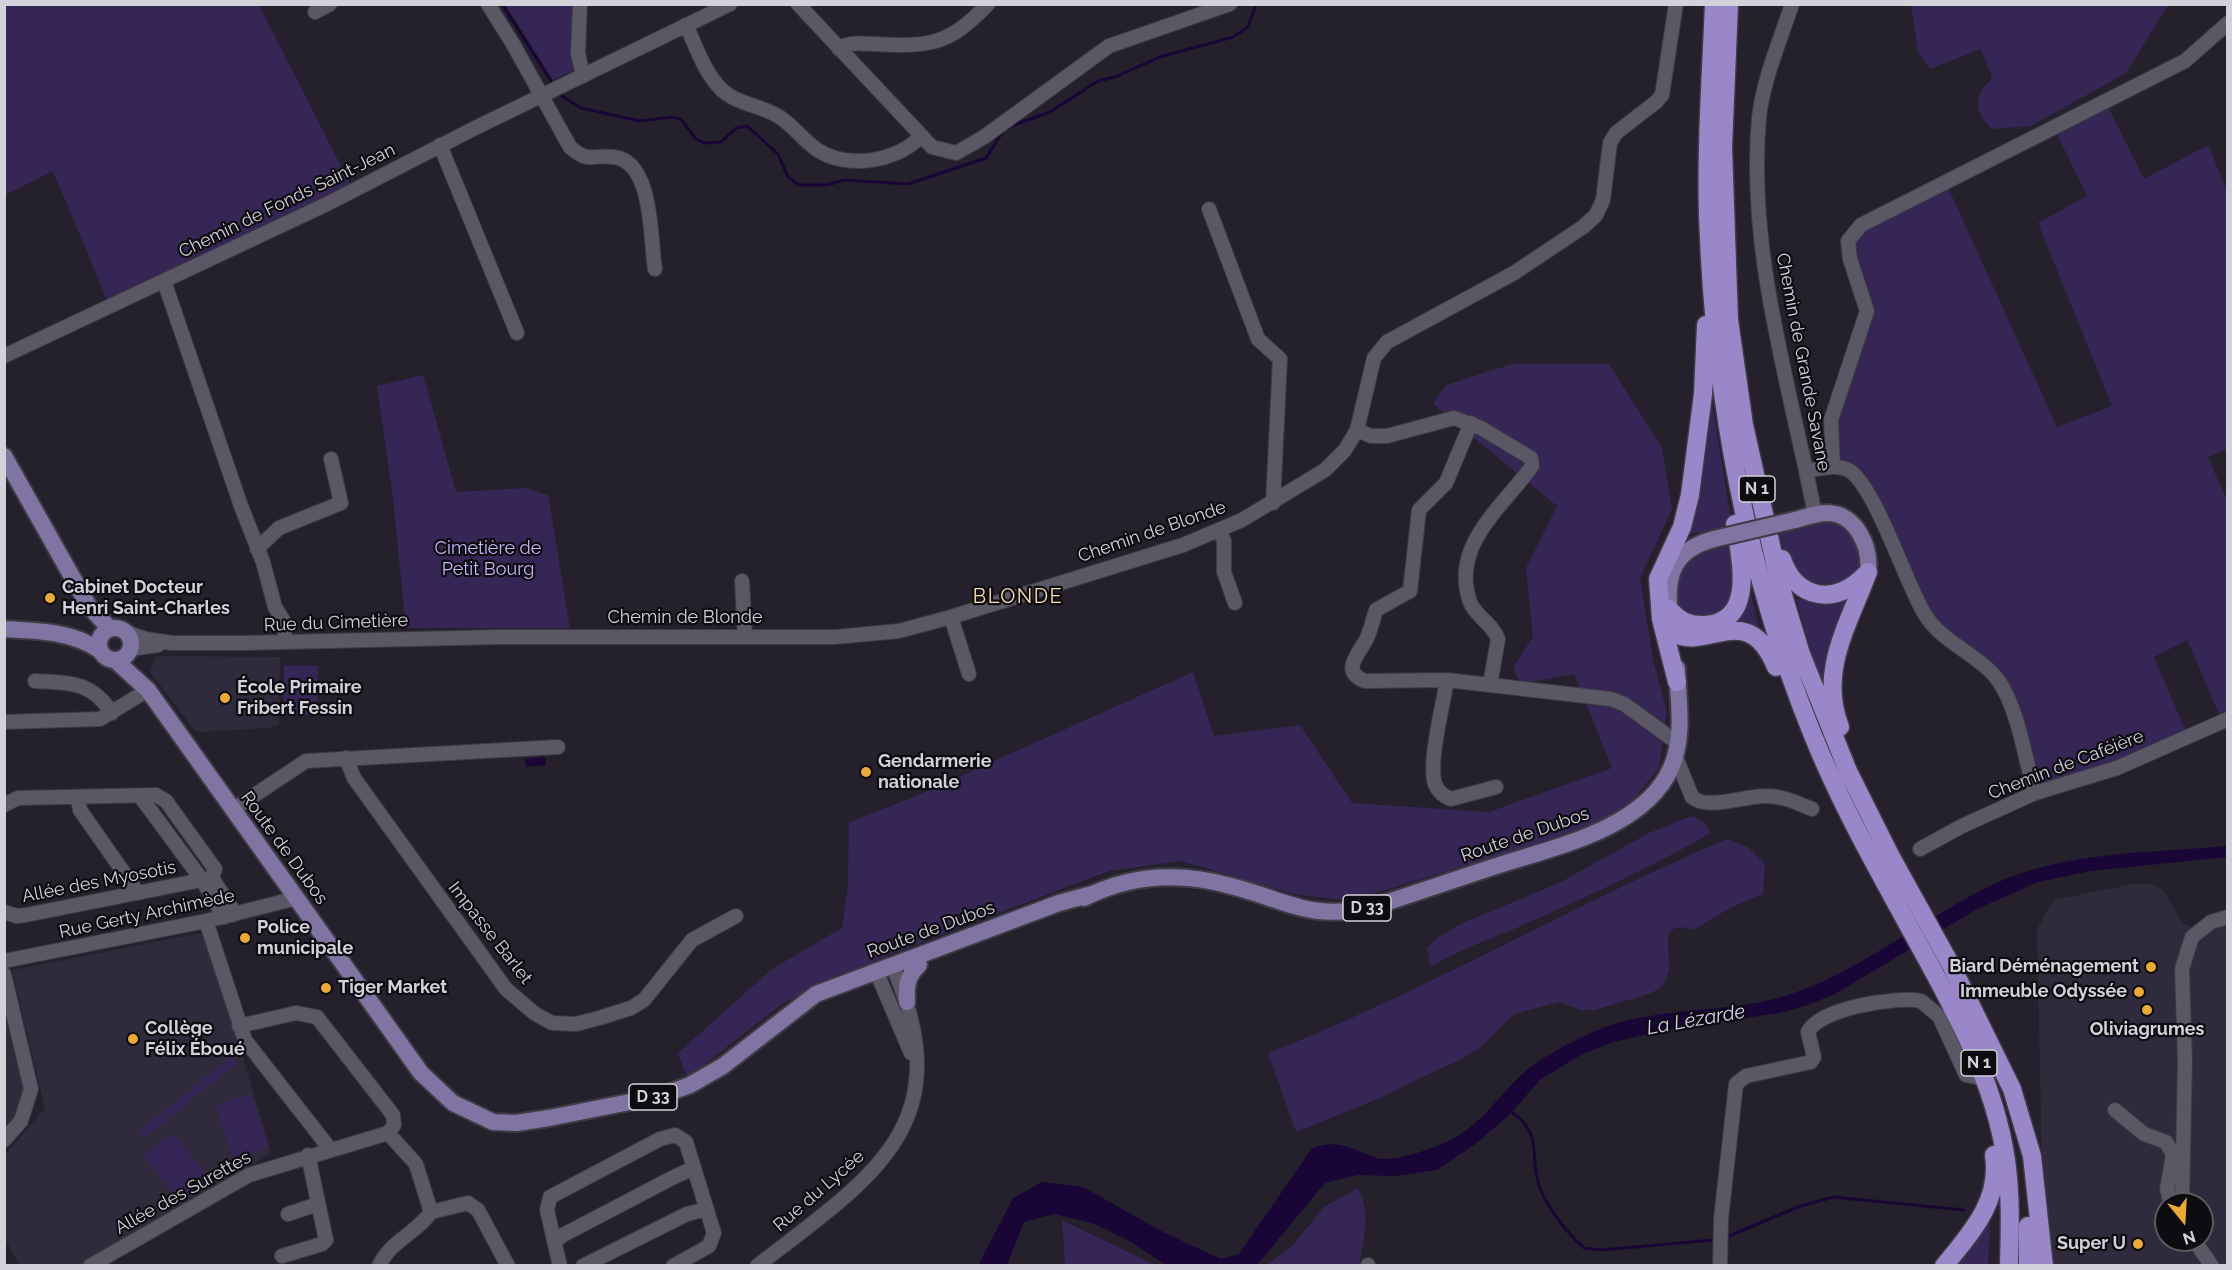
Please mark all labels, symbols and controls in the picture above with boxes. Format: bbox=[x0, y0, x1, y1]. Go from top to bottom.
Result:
street label: Chemin de Fonds Saint-Jean bbox=[175, 139, 399, 263]
street label: Chemin de Grande Savane bbox=[1771, 251, 1835, 473]
road number: N 1 bbox=[1739, 476, 1775, 502]
street label: Chemin de Blonde bbox=[1075, 497, 1229, 567]
park label: Cimetière de Petit Bourg bbox=[435, 538, 541, 580]
place label: Cabinet Docteur Henri Saint-Charles bbox=[62, 577, 230, 620]
district label: BLONDE bbox=[973, 585, 1063, 609]
marker: Cabinet Docteur Henri Saint-Charles bbox=[43, 591, 57, 605]
street label: Chemin de Blonde bbox=[607, 607, 763, 629]
street label: Rue du Cimetière bbox=[263, 610, 409, 636]
place label: École Primaire Fribert Fessin bbox=[237, 677, 361, 720]
marker: École Primaire Fribert Fessin bbox=[218, 691, 232, 705]
street label: Chemin de Caféière bbox=[1985, 725, 2147, 805]
place label: Gendarmerie nationale bbox=[878, 751, 991, 794]
marker: Gendarmerie nationale bbox=[859, 765, 873, 779]
street label: Route de Dubos bbox=[236, 787, 332, 909]
street label: Route de Dubos bbox=[1458, 803, 1592, 867]
street label: Allée des Myosotis bbox=[20, 856, 178, 908]
street label: Impasse Barlet bbox=[443, 877, 537, 989]
street label: Rue Gerty Archimède bbox=[57, 885, 237, 943]
road number: D 33 bbox=[1343, 895, 1391, 921]
street label: Route de Dubos bbox=[864, 897, 998, 963]
place label: Police municipale bbox=[257, 917, 353, 960]
marker: Police municipale bbox=[238, 931, 252, 945]
place label: Biard Déménagement bbox=[1949, 956, 2139, 978]
marker: Biard Déménagement bbox=[2144, 960, 2158, 974]
place label: Tiger Market bbox=[338, 977, 447, 999]
marker: Tiger Market bbox=[319, 981, 333, 995]
place label: Immeuble Odyssée bbox=[1960, 981, 2127, 1003]
marker: Immeuble Odyssée bbox=[2132, 985, 2146, 999]
water label: La Lézarde bbox=[1645, 1000, 1747, 1040]
marker: Oliviagrumes bbox=[2140, 1003, 2154, 1017]
place label: Collège Félix Éboué bbox=[145, 1018, 245, 1060]
place label: Oliviagrumes bbox=[2090, 1019, 2204, 1041]
marker: Collège Félix Éboué bbox=[126, 1032, 140, 1046]
road number: N 1 bbox=[1961, 1050, 1997, 1076]
road number: D 33 bbox=[629, 1084, 677, 1110]
street label: Rue du Lycée bbox=[769, 1146, 869, 1236]
street label: Allée des Surettes bbox=[111, 1147, 255, 1239]
north arrow bbox=[2154, 1192, 2214, 1252]
text: N bbox=[2180, 1227, 2198, 1249]
place label: Super U bbox=[2057, 1233, 2126, 1255]
marker: Super U bbox=[2131, 1237, 2145, 1251]

